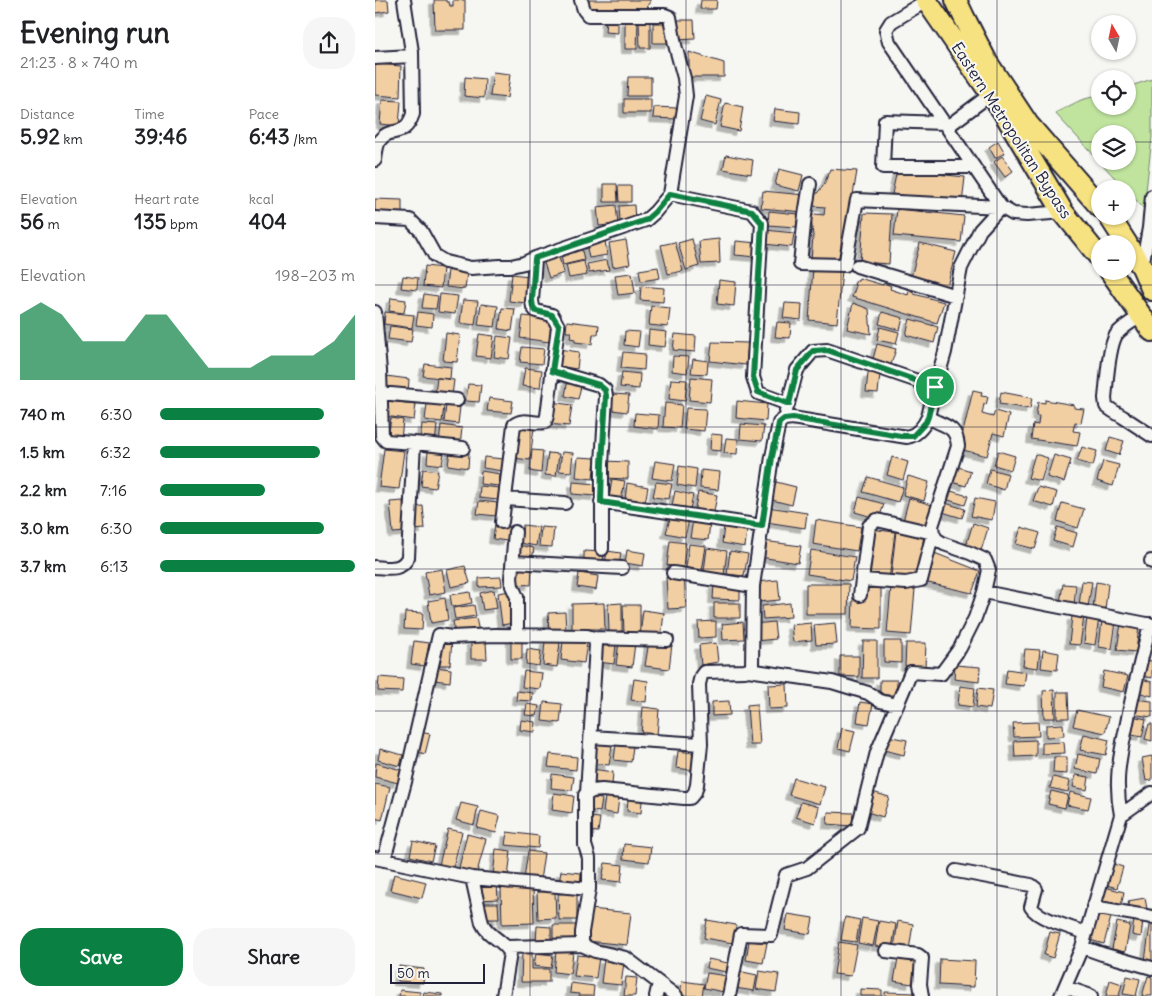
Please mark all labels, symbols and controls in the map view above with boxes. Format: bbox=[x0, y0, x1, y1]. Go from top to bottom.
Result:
text: Evening run bbox=[20, 15, 170, 51]
north arrow bbox=[1091, 15, 1136, 60]
map controls bbox=[1091, 15, 1136, 280]
button: share bbox=[303, 17, 355, 69]
street label: Eastern Metropolitan Bypass bbox=[947, 38, 1077, 222]
text: 21:23 · 8 × 740 m bbox=[20, 52, 138, 72]
button: locate bbox=[1091, 70, 1136, 115]
text: Distance bbox=[20, 105, 75, 123]
text: Time bbox=[134, 105, 165, 123]
text: Pace bbox=[249, 105, 279, 123]
text: 5.92 bbox=[20, 123, 60, 150]
text: 39:46 bbox=[134, 123, 187, 150]
text: 6:43 bbox=[249, 123, 290, 150]
button: layers bbox=[1091, 125, 1136, 170]
text: km bbox=[60, 130, 83, 148]
text: /km bbox=[290, 130, 317, 148]
button: + bbox=[1091, 180, 1136, 225]
text: Elevation bbox=[20, 190, 77, 208]
text: Heart rate bbox=[134, 190, 199, 208]
text: kcal bbox=[249, 190, 274, 208]
text: 56 bbox=[20, 208, 44, 235]
text: 135 bbox=[134, 208, 167, 235]
text: 404 bbox=[249, 208, 287, 235]
text: m bbox=[44, 215, 60, 233]
text: bpm bbox=[167, 215, 198, 233]
button: − bbox=[1091, 235, 1136, 280]
text: Elevation bbox=[20, 265, 86, 285]
text: 198–203 m bbox=[275, 265, 355, 285]
pin bbox=[914, 366, 956, 408]
icon: arrive bbox=[921, 373, 949, 401]
text: 740 m bbox=[20, 404, 65, 424]
text: 6:30 bbox=[100, 404, 132, 424]
text: 1.5 km bbox=[20, 442, 65, 462]
text: 6:32 bbox=[100, 442, 131, 462]
text: 2.2 km bbox=[20, 480, 67, 500]
text: 7:16 bbox=[100, 480, 127, 500]
text: 3.0 km bbox=[20, 518, 69, 538]
text: 6:30 bbox=[100, 518, 132, 538]
text: 3.7 km bbox=[20, 556, 66, 576]
text: 6:13 bbox=[100, 556, 128, 576]
button: Save bbox=[20, 928, 183, 986]
button: Share bbox=[193, 928, 355, 986]
scale bar bbox=[390, 961, 485, 984]
text: 50 m bbox=[397, 964, 430, 982]

